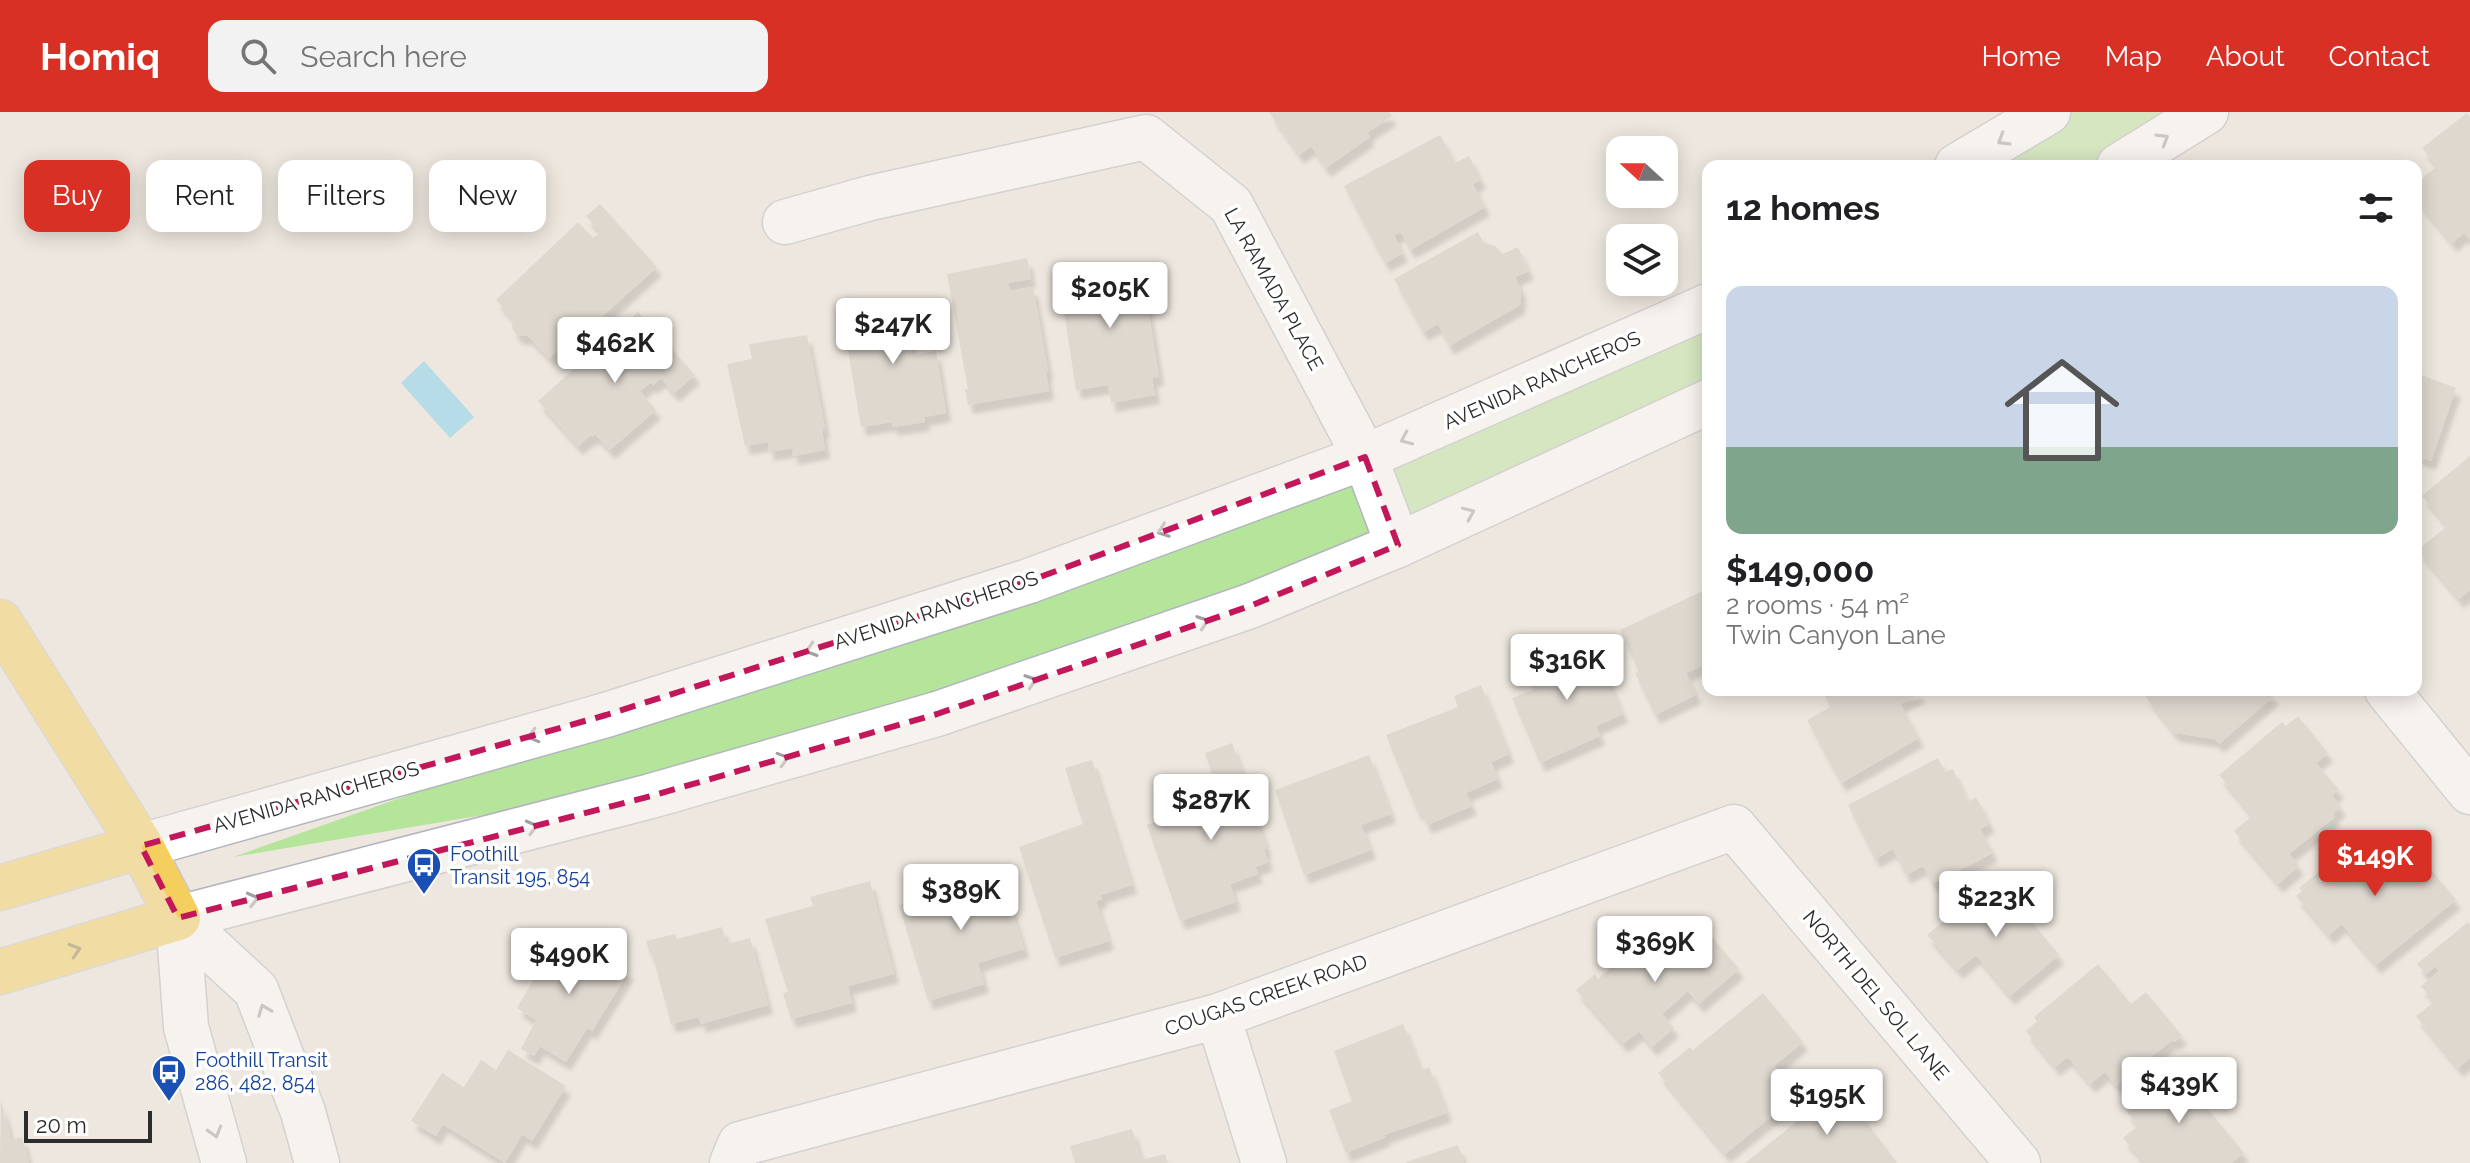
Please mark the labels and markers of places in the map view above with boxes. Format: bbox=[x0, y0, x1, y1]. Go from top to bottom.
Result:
pin: $205K bbox=[1054, 262, 1166, 330]
pin: $247K bbox=[837, 298, 949, 366]
pin: $462K bbox=[559, 317, 671, 385]
pin: $316K bbox=[1511, 634, 1623, 702]
pin: $287K bbox=[1155, 774, 1267, 842]
pin: $149K bbox=[2319, 830, 2431, 898]
place label: Foothill Transit 195, 854 bbox=[450, 842, 590, 889]
bus stop icon: Foothill Transit 195, 854 bbox=[405, 846, 443, 896]
pin: $389K bbox=[905, 864, 1017, 932]
pin: $223K bbox=[1940, 871, 2052, 939]
pin: $369K bbox=[1599, 916, 1711, 984]
pin: $490K bbox=[513, 928, 625, 996]
place label: Foothill Transit 286, 482, 854 bbox=[195, 1048, 328, 1095]
bus stop icon: Foothill Transit 286, 482, 854 bbox=[150, 1053, 188, 1103]
pin: $439K bbox=[2123, 1057, 2235, 1125]
pin: $195K bbox=[1771, 1069, 1883, 1137]

